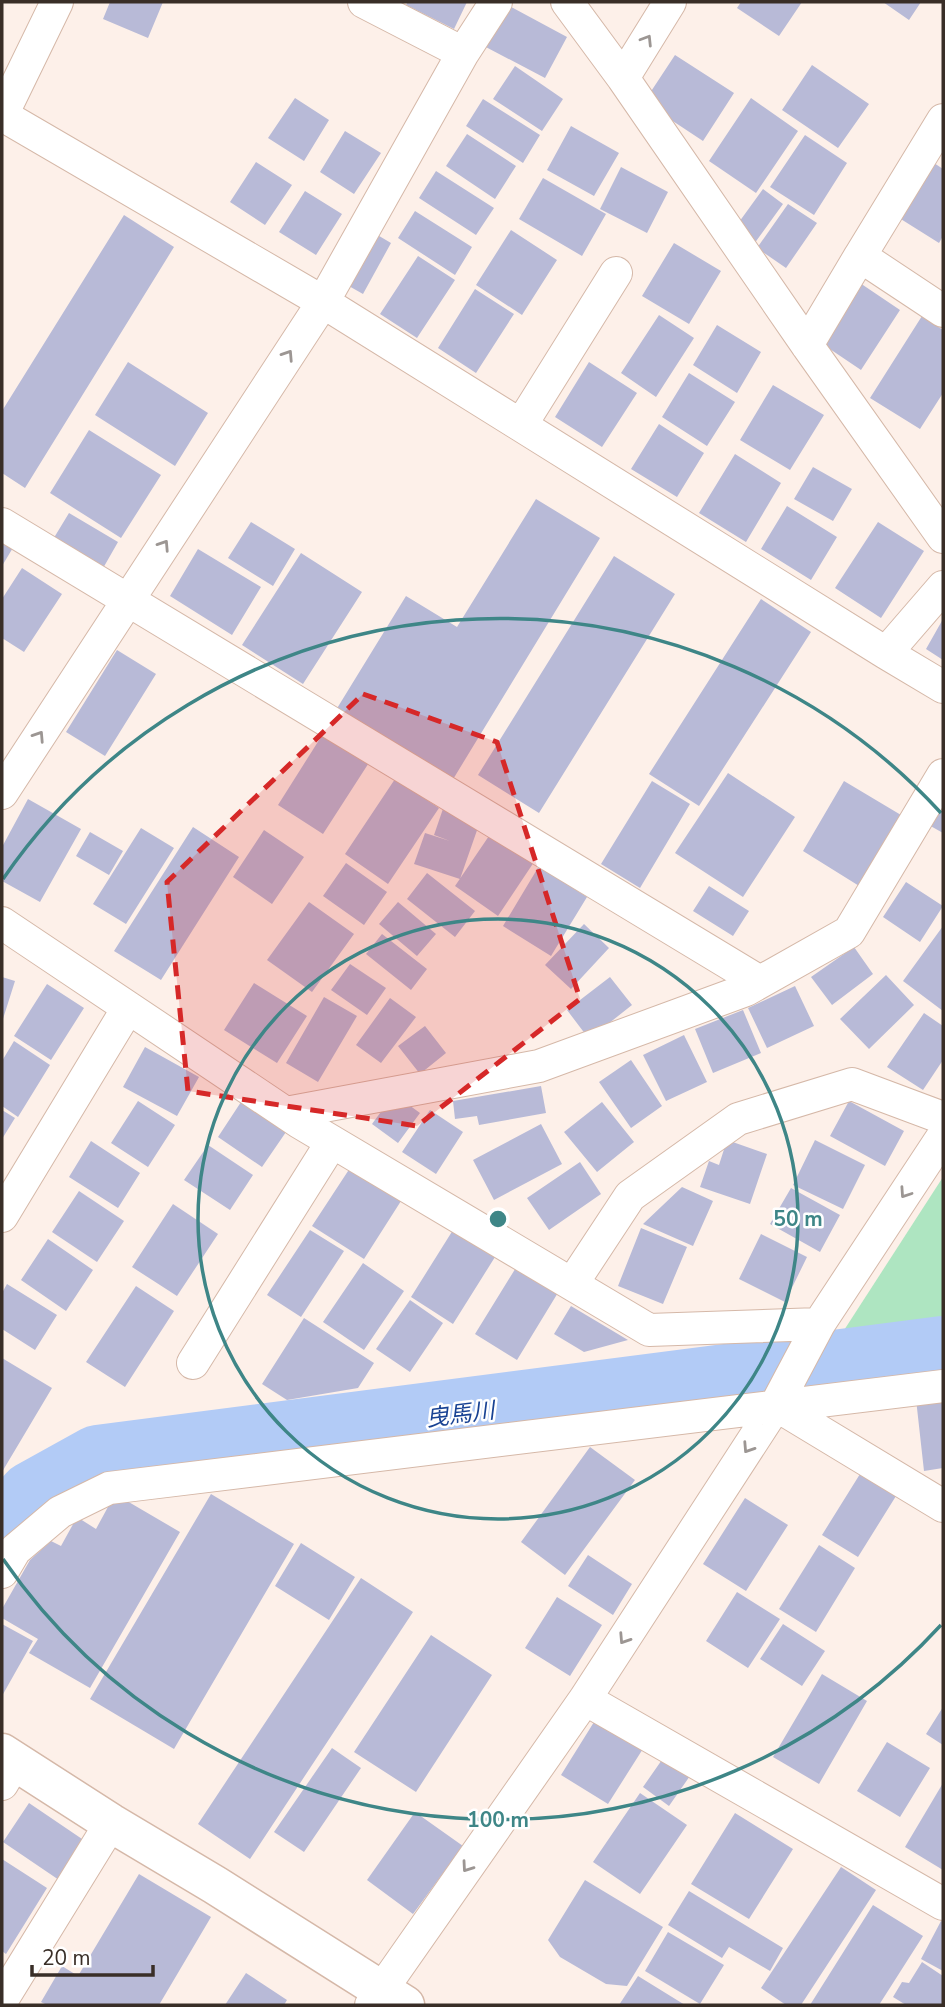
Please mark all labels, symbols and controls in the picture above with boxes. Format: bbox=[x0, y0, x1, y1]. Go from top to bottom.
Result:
one-way arrow bbox=[638, 34, 651, 47]
one-way arrow bbox=[280, 350, 292, 363]
one-way arrow bbox=[155, 540, 168, 553]
one-way arrow bbox=[31, 731, 43, 744]
one-way arrow bbox=[901, 1185, 914, 1198]
text: 50 m bbox=[773, 1205, 823, 1233]
centre of rings bbox=[486, 1207, 510, 1231]
water label: 曳馬川 bbox=[424, 1395, 499, 1434]
one-way arrow bbox=[743, 1441, 756, 1454]
one-way arrow bbox=[619, 1632, 632, 1645]
text: 100 m bbox=[467, 1806, 529, 1834]
one-way arrow bbox=[463, 1859, 475, 1872]
scale bar bbox=[32, 1934, 152, 1978]
text: 20 m bbox=[42, 1944, 91, 1972]

